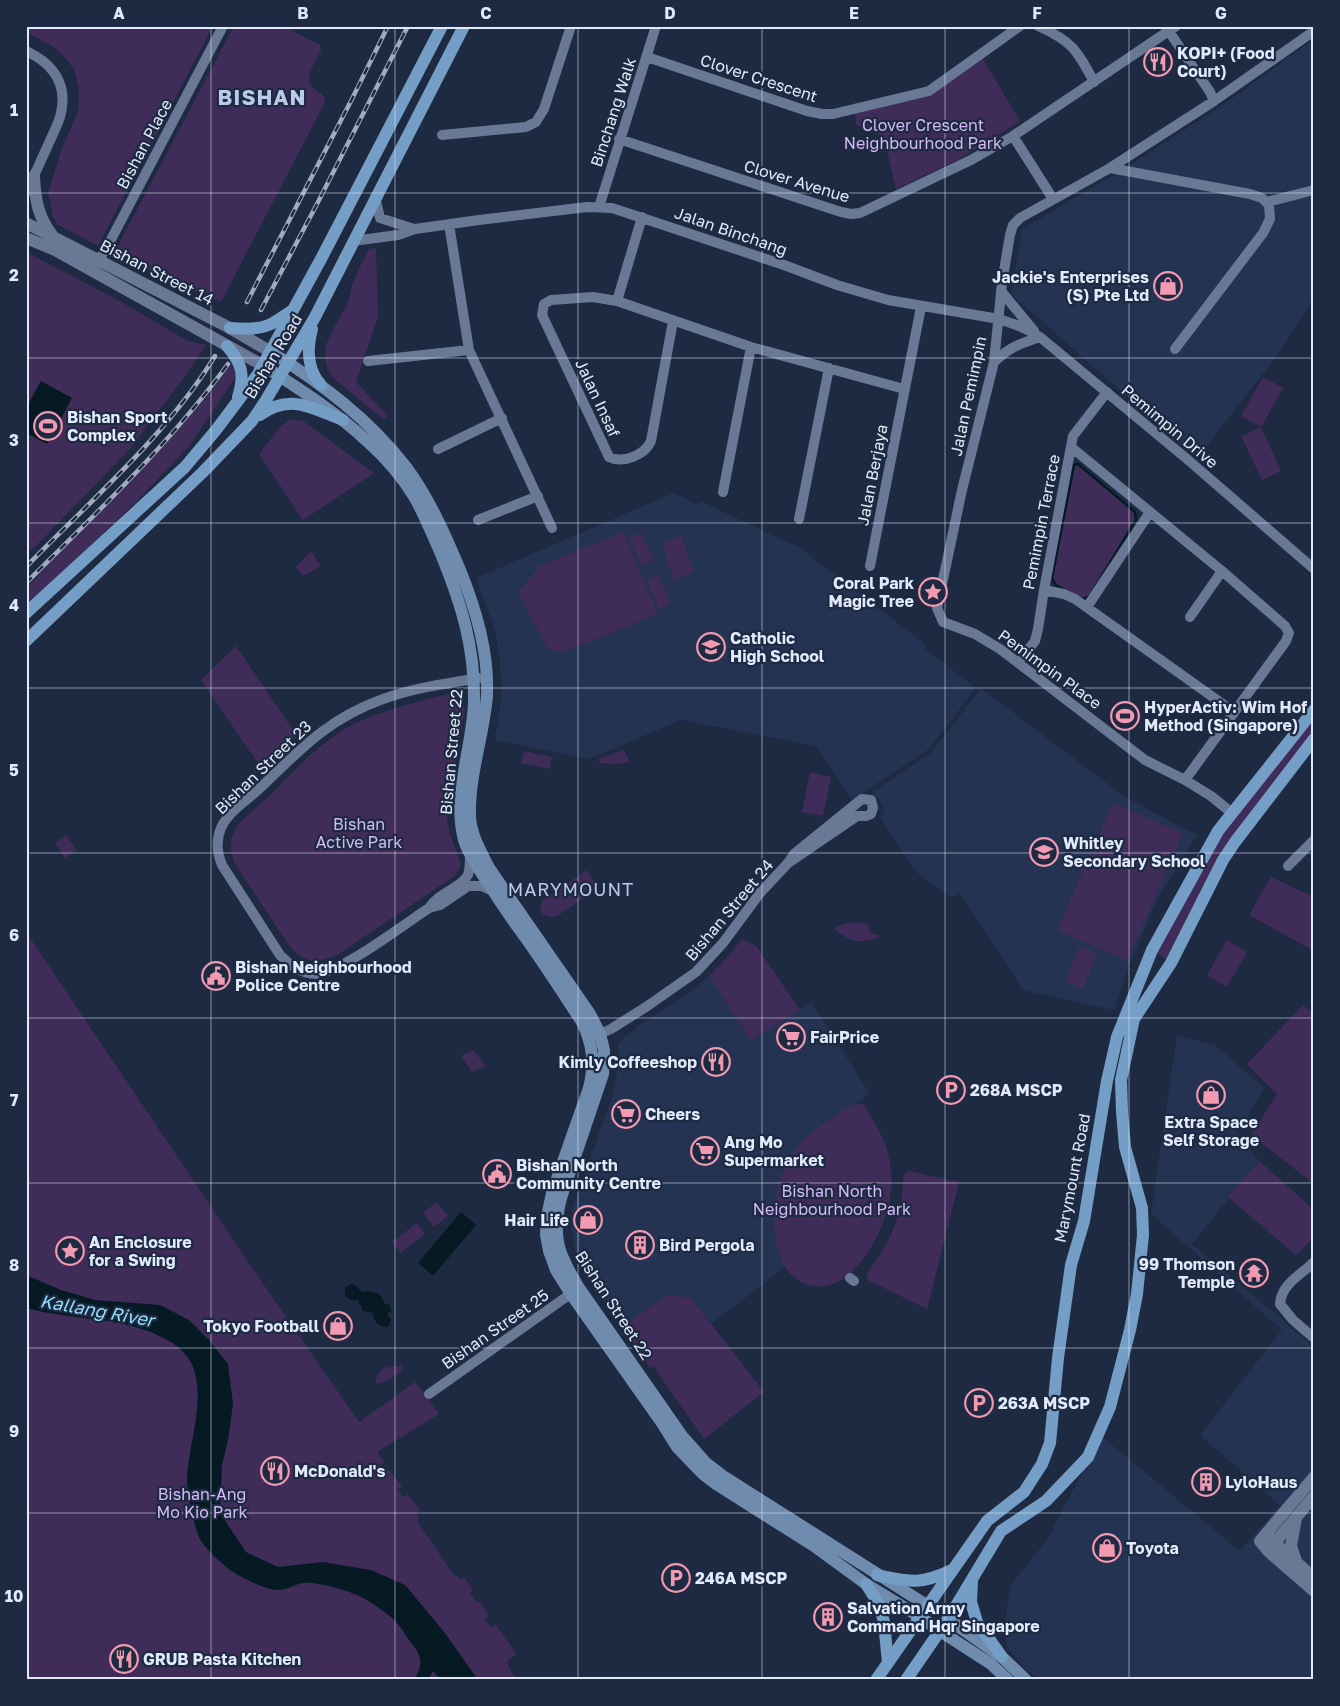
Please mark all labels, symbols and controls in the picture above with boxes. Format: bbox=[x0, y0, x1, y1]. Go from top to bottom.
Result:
text: A bbox=[113, 3, 125, 23]
text: B bbox=[297, 3, 309, 23]
text: C bbox=[480, 3, 492, 23]
text: D bbox=[664, 3, 676, 23]
text: E bbox=[849, 3, 859, 23]
text: F bbox=[1032, 3, 1042, 23]
text: G bbox=[1215, 3, 1227, 23]
place label: KOPI+ (Food Court) bbox=[1177, 43, 1275, 81]
restaurant icon: KOPI+ (Food Court) bbox=[1143, 47, 1173, 77]
street label: Clover Crescent bbox=[698, 50, 820, 106]
street label: Binchang Walk bbox=[586, 55, 640, 169]
district label: BISHAN bbox=[218, 84, 306, 110]
street label: Bishan Place bbox=[112, 96, 176, 192]
text: 1 bbox=[10, 100, 18, 120]
park label: Clover Crescent Neighbourhood Park bbox=[844, 115, 1002, 153]
street label: Clover Avenue bbox=[742, 155, 852, 207]
street label: Jalan Binchang bbox=[672, 202, 790, 260]
street label: Bishan Street 14 bbox=[97, 235, 217, 309]
text: 2 bbox=[9, 265, 19, 285]
place label: Jackie's Enterprises (S) Pte Ltd bbox=[992, 267, 1149, 305]
shop icon: Jackie's Enterprises (S) Pte Ltd bbox=[1153, 271, 1183, 301]
street label: Bishan Road bbox=[240, 310, 306, 402]
street label: Jalan Pemimpin bbox=[946, 334, 990, 458]
street label: Jalan Insaf bbox=[571, 356, 625, 440]
street label: Pemimpin Drive bbox=[1118, 380, 1222, 472]
place label: Bishan Sport Complex bbox=[67, 407, 167, 445]
sports icon: Bishan Sport Complex bbox=[33, 411, 63, 441]
street label: Jalan Berjaya bbox=[852, 423, 892, 527]
text: 3 bbox=[9, 430, 19, 450]
street label: Pemimpin Terrace bbox=[1018, 453, 1064, 591]
place label: Coral Park Magic Tree bbox=[828, 573, 915, 611]
place icon: Coral Park Magic Tree bbox=[918, 577, 948, 607]
text: 4 bbox=[9, 595, 19, 615]
street label: Pemimpin Place bbox=[994, 625, 1106, 713]
place label: Catholic High School bbox=[730, 628, 825, 666]
school or university icon: Catholic High School bbox=[696, 632, 726, 662]
street label: Bishan Street 22 bbox=[436, 688, 466, 816]
place label: HyperActiv: Wim Hof Method (Singapore) bbox=[1144, 697, 1307, 735]
sports icon: HyperActiv: Wim Hof Method (Singapore) bbox=[1110, 701, 1140, 731]
street label: Bishan Street 23 bbox=[211, 716, 315, 818]
text: 5 bbox=[9, 760, 19, 780]
park label: Bishan Active Park bbox=[316, 814, 402, 852]
place label: Whitley Secondary School bbox=[1063, 833, 1206, 871]
school or university icon: Whitley Secondary School bbox=[1029, 837, 1059, 867]
street label: Bishan Street 24 bbox=[681, 855, 777, 965]
district label: MARYMOUNT bbox=[508, 878, 634, 900]
text: 6 bbox=[9, 925, 19, 945]
place label: Bishan Neighbourhood Police Centre bbox=[235, 957, 412, 995]
public building icon: Bishan Neighbourhood Police Centre bbox=[201, 961, 231, 991]
supermarket icon: FairPrice bbox=[776, 1022, 806, 1052]
place label: FairPrice bbox=[810, 1027, 879, 1047]
restaurant icon: Kimly Coffeeshop bbox=[701, 1047, 731, 1077]
place label: Kimly Coffeeshop bbox=[559, 1052, 697, 1072]
parking icon: 268A MSCP bbox=[936, 1075, 966, 1105]
place label: 268A MSCP bbox=[970, 1080, 1063, 1100]
shop icon: Extra Space Self Storage bbox=[1196, 1080, 1226, 1110]
text: 7 bbox=[10, 1090, 19, 1110]
supermarket icon: Cheers bbox=[611, 1099, 641, 1129]
place label: Cheers bbox=[645, 1104, 700, 1124]
street label: Marymount Road bbox=[1050, 1112, 1094, 1244]
place label: Extra Space Self Storage bbox=[1163, 1112, 1259, 1150]
place label: Ang Mo Supermarket bbox=[724, 1132, 824, 1170]
supermarket icon: Ang Mo Supermarket bbox=[690, 1136, 720, 1166]
place label: Bishan North Community Centre bbox=[516, 1155, 661, 1193]
public building icon: Bishan North Community Centre bbox=[482, 1159, 512, 1189]
park label: Bishan North Neighbourhood Park bbox=[753, 1181, 911, 1219]
shop icon: Hair Life bbox=[573, 1205, 603, 1235]
place label: Hair Life bbox=[504, 1210, 569, 1230]
building icon: Bird Pergola bbox=[625, 1230, 655, 1260]
place label: An Enclosure for a Swing bbox=[89, 1232, 192, 1270]
place label: Bird Pergola bbox=[659, 1235, 755, 1255]
place icon: An Enclosure for a Swing bbox=[55, 1236, 85, 1266]
street label: Bishan Street 22 bbox=[571, 1247, 657, 1363]
place label: 99 Thomson Temple bbox=[1139, 1254, 1235, 1292]
text: 8 bbox=[9, 1255, 19, 1275]
temple icon: 99 Thomson Temple bbox=[1239, 1258, 1269, 1288]
street label: Bishan Street 25 bbox=[438, 1285, 552, 1373]
water label: Kallang River bbox=[39, 1289, 159, 1331]
shop icon: Tokyo Football bbox=[323, 1311, 353, 1341]
place label: Tokyo Football bbox=[203, 1316, 320, 1336]
parking icon: 263A MSCP bbox=[964, 1388, 994, 1418]
place label: 263A MSCP bbox=[998, 1393, 1090, 1413]
text: 9 bbox=[9, 1421, 19, 1441]
restaurant icon: McDonald's bbox=[260, 1456, 290, 1486]
place label: McDonald's bbox=[294, 1461, 385, 1481]
building icon: LyloHaus bbox=[1191, 1467, 1221, 1497]
place label: LyloHaus bbox=[1225, 1472, 1297, 1492]
park label: Bishan-Ang Mo Kio Park bbox=[157, 1484, 247, 1522]
shop icon: Toyota bbox=[1092, 1533, 1122, 1563]
place label: Toyota bbox=[1126, 1538, 1179, 1558]
parking icon: 246A MSCP bbox=[661, 1563, 691, 1593]
place label: 246A MSCP bbox=[695, 1568, 788, 1588]
text: 10 bbox=[5, 1586, 23, 1606]
place label: Salvation Army Command Hqr Singapore bbox=[847, 1598, 1040, 1636]
building icon: Salvation Army Command Hqr Singapore bbox=[813, 1602, 843, 1632]
restaurant icon: GRUB Pasta Kitchen bbox=[109, 1644, 139, 1674]
place label: GRUB Pasta Kitchen bbox=[143, 1649, 301, 1669]

